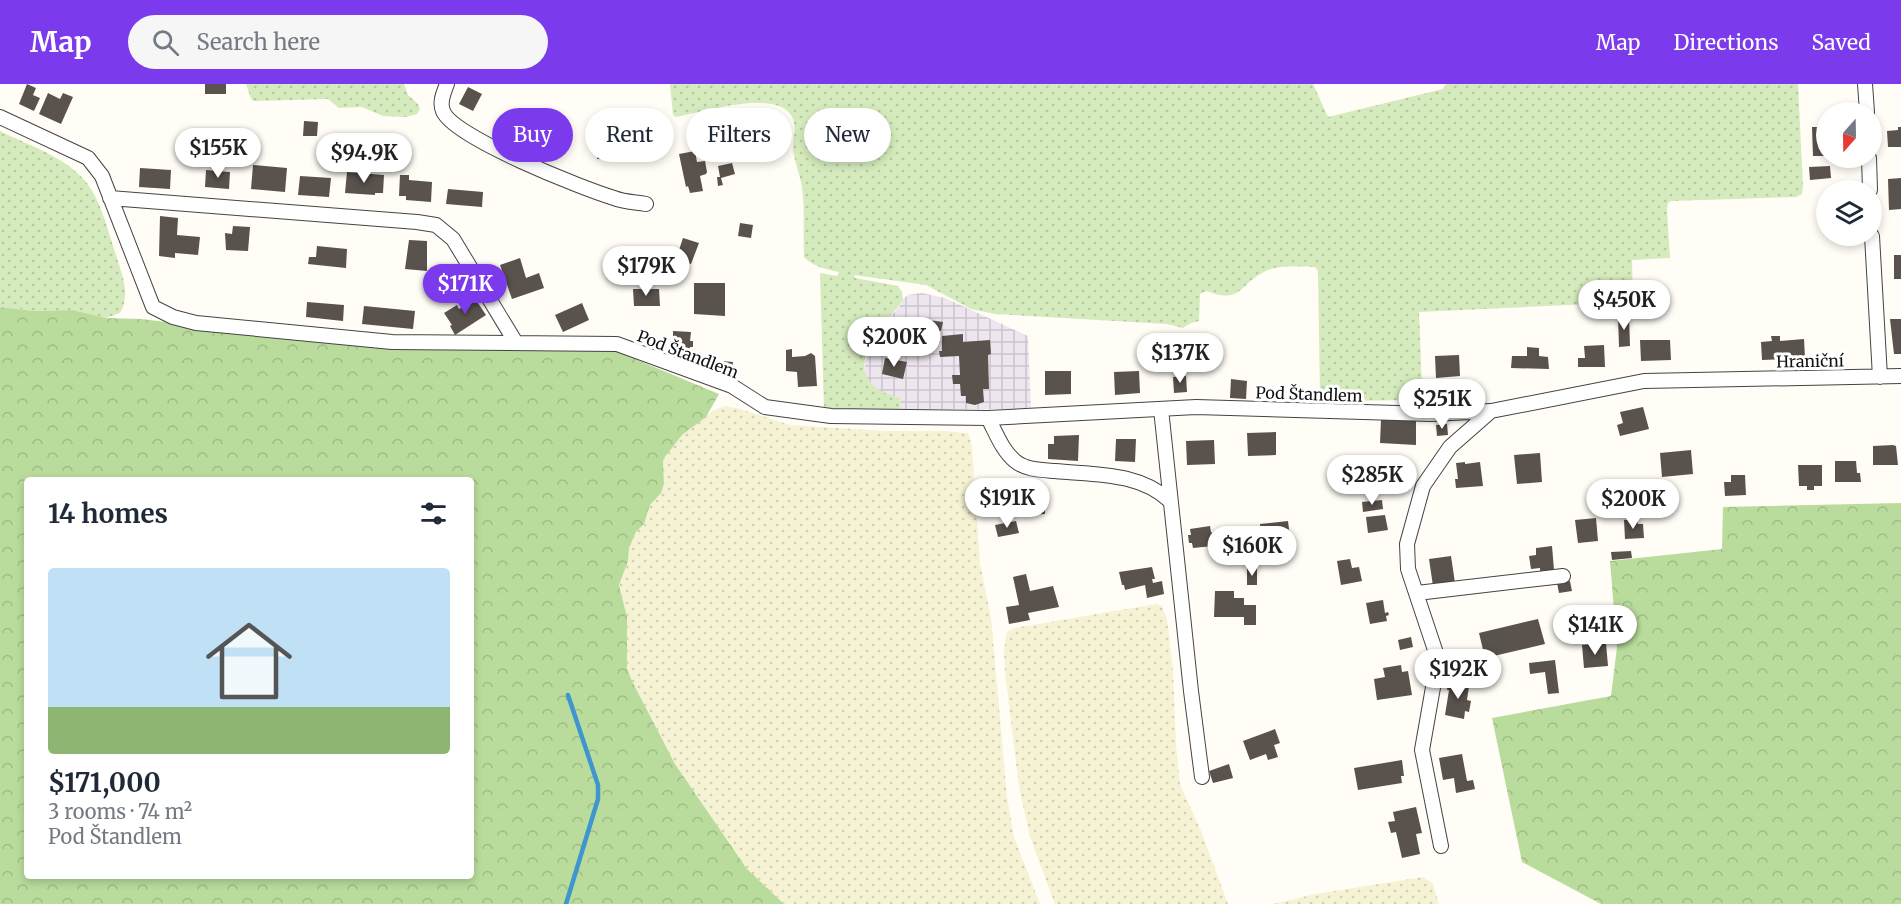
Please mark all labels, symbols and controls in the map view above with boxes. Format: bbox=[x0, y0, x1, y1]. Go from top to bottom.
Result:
search box bbox=[128, 15, 548, 69]
text: Map bbox=[30, 24, 92, 60]
icon: search bbox=[149, 26, 182, 59]
text: Search here bbox=[197, 28, 320, 56]
text: Map bbox=[1596, 29, 1640, 56]
text: Directions bbox=[1673, 29, 1778, 56]
text: Saved bbox=[1811, 29, 1871, 56]
north arrow bbox=[1816, 102, 1882, 168]
map controls bbox=[1816, 102, 1882, 246]
chip: Buy bbox=[492, 108, 573, 162]
chip: Rent bbox=[585, 108, 674, 162]
chip: Filters bbox=[686, 108, 792, 162]
chip: New bbox=[804, 108, 891, 162]
pin: $155K bbox=[176, 128, 260, 179]
pin: $94.9K bbox=[315, 133, 413, 184]
text: $155K bbox=[189, 135, 247, 160]
text: $94.9K bbox=[330, 140, 398, 165]
button: layers bbox=[1816, 180, 1882, 246]
pin: $179K bbox=[604, 246, 688, 297]
text: $179K bbox=[616, 253, 676, 278]
pin: $171K bbox=[423, 264, 507, 315]
text: $171K bbox=[437, 271, 493, 296]
pin: $450K bbox=[1582, 280, 1666, 331]
text: $450K bbox=[1592, 287, 1656, 312]
pin: $200K bbox=[852, 317, 936, 368]
text: $200K bbox=[861, 324, 927, 349]
street label: Pod Štandlem bbox=[634, 325, 742, 383]
pin: $137K bbox=[1138, 333, 1222, 384]
text: $137K bbox=[1151, 340, 1209, 365]
street label: Hraniční bbox=[1776, 350, 1845, 372]
pin: $251K bbox=[1400, 379, 1484, 430]
street label: Pod Štandlem bbox=[1255, 382, 1363, 406]
text: $251K bbox=[1413, 386, 1471, 411]
pin: $285K bbox=[1330, 455, 1414, 506]
text: $285K bbox=[1341, 462, 1403, 487]
pin: $191K bbox=[965, 478, 1049, 529]
pin: $200K bbox=[1591, 479, 1675, 530]
text: $191K bbox=[979, 485, 1035, 510]
text: $200K bbox=[1600, 486, 1666, 511]
text: 14 homes bbox=[48, 497, 168, 530]
icon: filters bbox=[417, 497, 450, 530]
pin: $160K bbox=[1210, 526, 1294, 577]
text: $160K bbox=[1222, 533, 1282, 558]
pin: $141K bbox=[1553, 605, 1637, 656]
icon: home bbox=[195, 607, 303, 715]
text: $141K bbox=[1567, 612, 1623, 637]
pin: $192K bbox=[1416, 649, 1500, 700]
text: $192K bbox=[1428, 656, 1488, 681]
text: $171,000 bbox=[48, 766, 161, 799]
text: 3 rooms · 74 m² bbox=[48, 799, 192, 824]
text: Pod Štandlem bbox=[48, 824, 182, 849]

